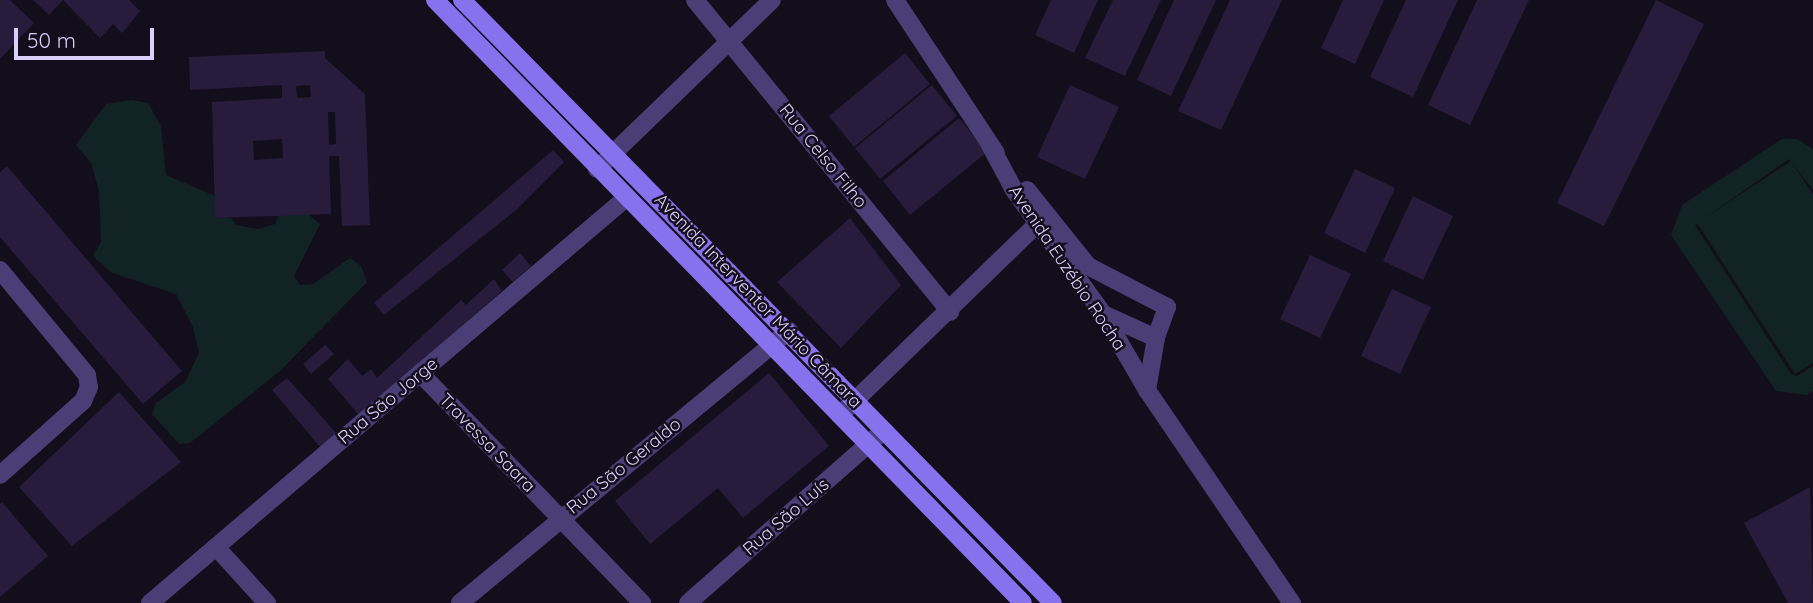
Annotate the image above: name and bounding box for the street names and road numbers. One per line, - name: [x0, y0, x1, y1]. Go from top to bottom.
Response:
- street label: Rua Celso Filho: [774, 100, 872, 212]
- street label: Avenida Euzébio Rocha: [1004, 181, 1130, 355]
- street label: Avenida Interventor Mário Câmara: [650, 189, 866, 413]
- street label: Rua São Jorge: [334, 353, 442, 449]
- street label: Travessa Saara: [434, 389, 540, 497]
- street label: Rua São Geraldo: [562, 413, 686, 519]
- street label: Rua São Luís: [739, 474, 833, 560]

